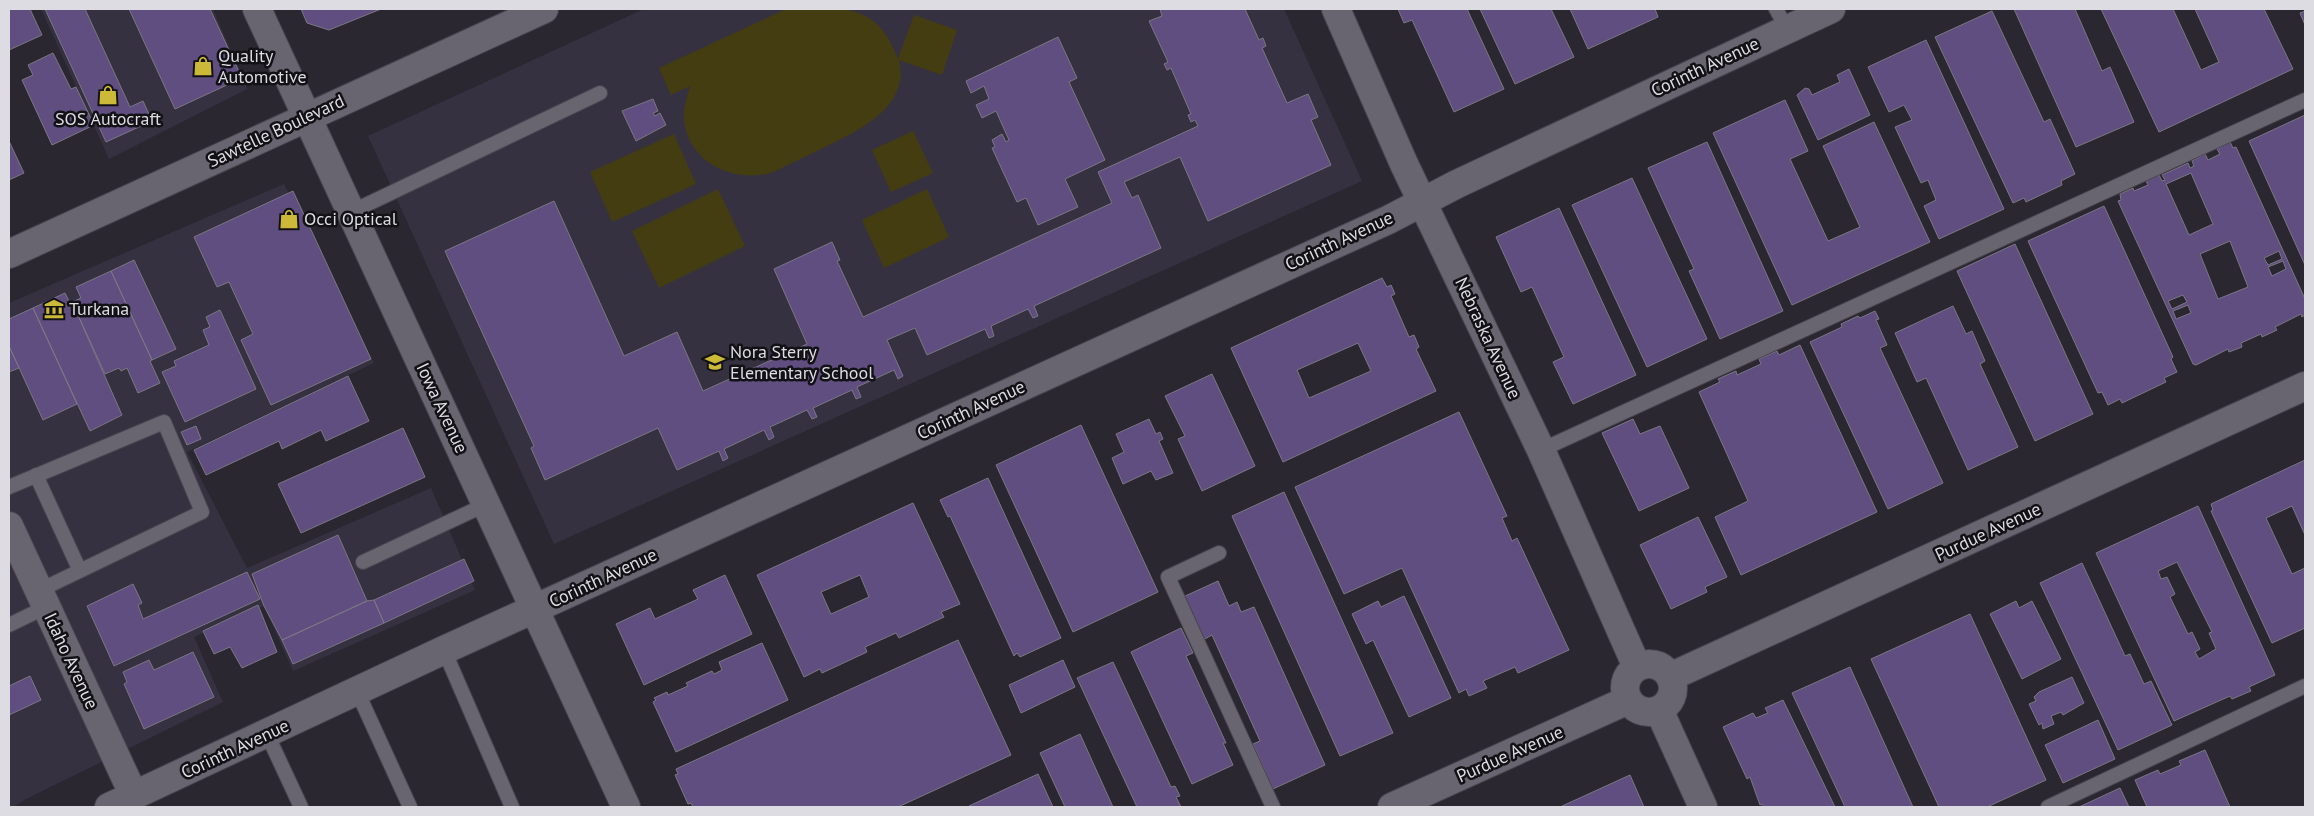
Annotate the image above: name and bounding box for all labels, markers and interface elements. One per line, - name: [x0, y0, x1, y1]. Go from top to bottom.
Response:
- street label: Corinth Avenue: [1647, 32, 1762, 102]
- place label: Quality Automotive: [218, 44, 307, 88]
- shop icon: Quality Automotive: [192, 55, 214, 77]
- shop icon: SOS Autocraft: [97, 84, 119, 106]
- street label: Sawtelle Boulevard: [204, 89, 348, 172]
- place label: SOS Autocraft: [55, 107, 161, 130]
- street label: Corinth Avenue: [1281, 206, 1396, 276]
- place label: Occi Optical: [304, 207, 398, 230]
- shop icon: Occi Optical: [278, 208, 300, 230]
- street label: Nebraska Avenue: [1450, 273, 1527, 402]
- place label: Turkana: [69, 297, 129, 320]
- museum icon: Turkana: [43, 298, 65, 320]
- place label: Nora Sterry Elementary School: [730, 340, 874, 384]
- school or university icon: Nora Sterry Elementary School: [704, 351, 726, 373]
- street label: Iowa Avenue: [411, 359, 473, 457]
- street label: Corinth Avenue: [913, 375, 1028, 445]
- street label: Purdue Avenue: [1931, 497, 2044, 566]
- street label: Corinth Avenue: [545, 543, 660, 613]
- street label: Idaho Avenue: [39, 609, 104, 713]
- street label: Corinth Avenue: [177, 714, 292, 784]
- street label: Purdue Avenue: [1453, 720, 1567, 787]

